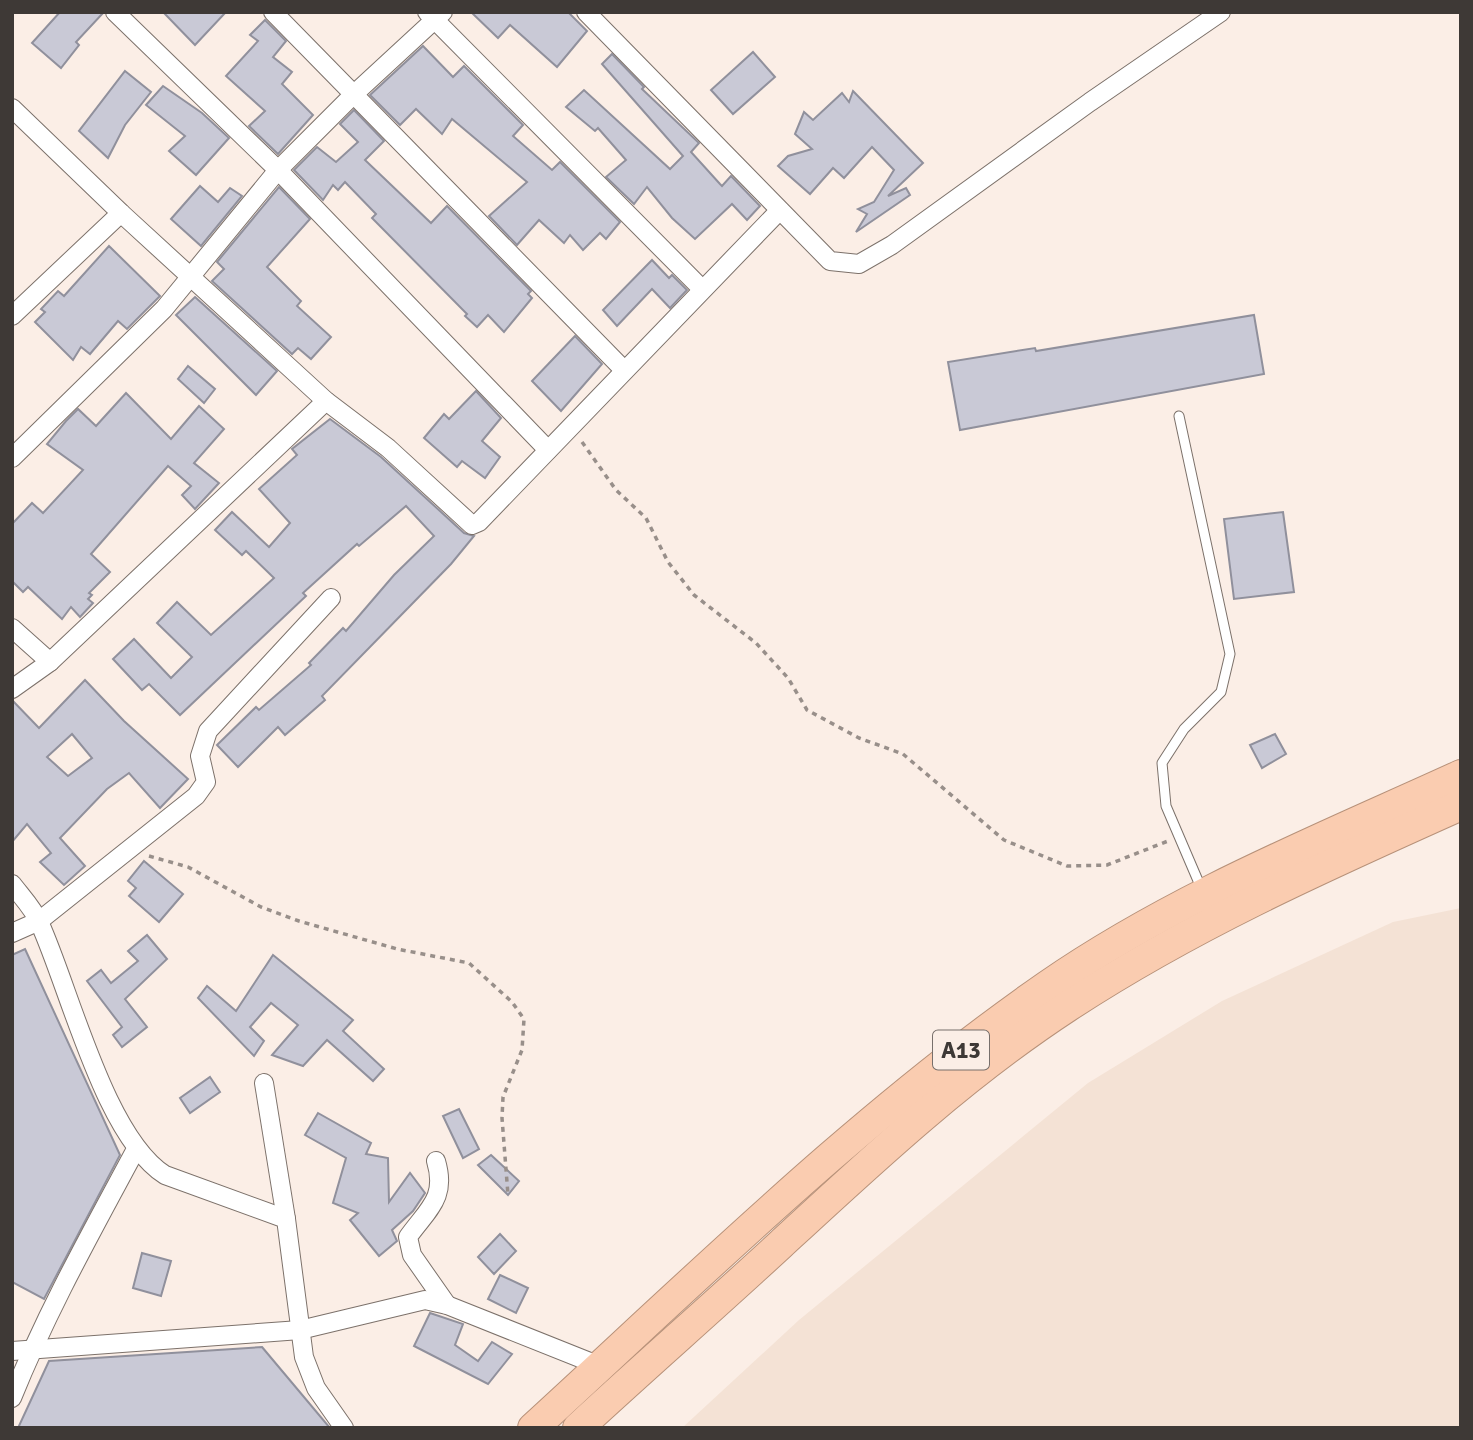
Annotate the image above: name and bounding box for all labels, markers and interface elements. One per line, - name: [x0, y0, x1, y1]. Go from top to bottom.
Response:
- road number: A13: [933, 1030, 989, 1070]

